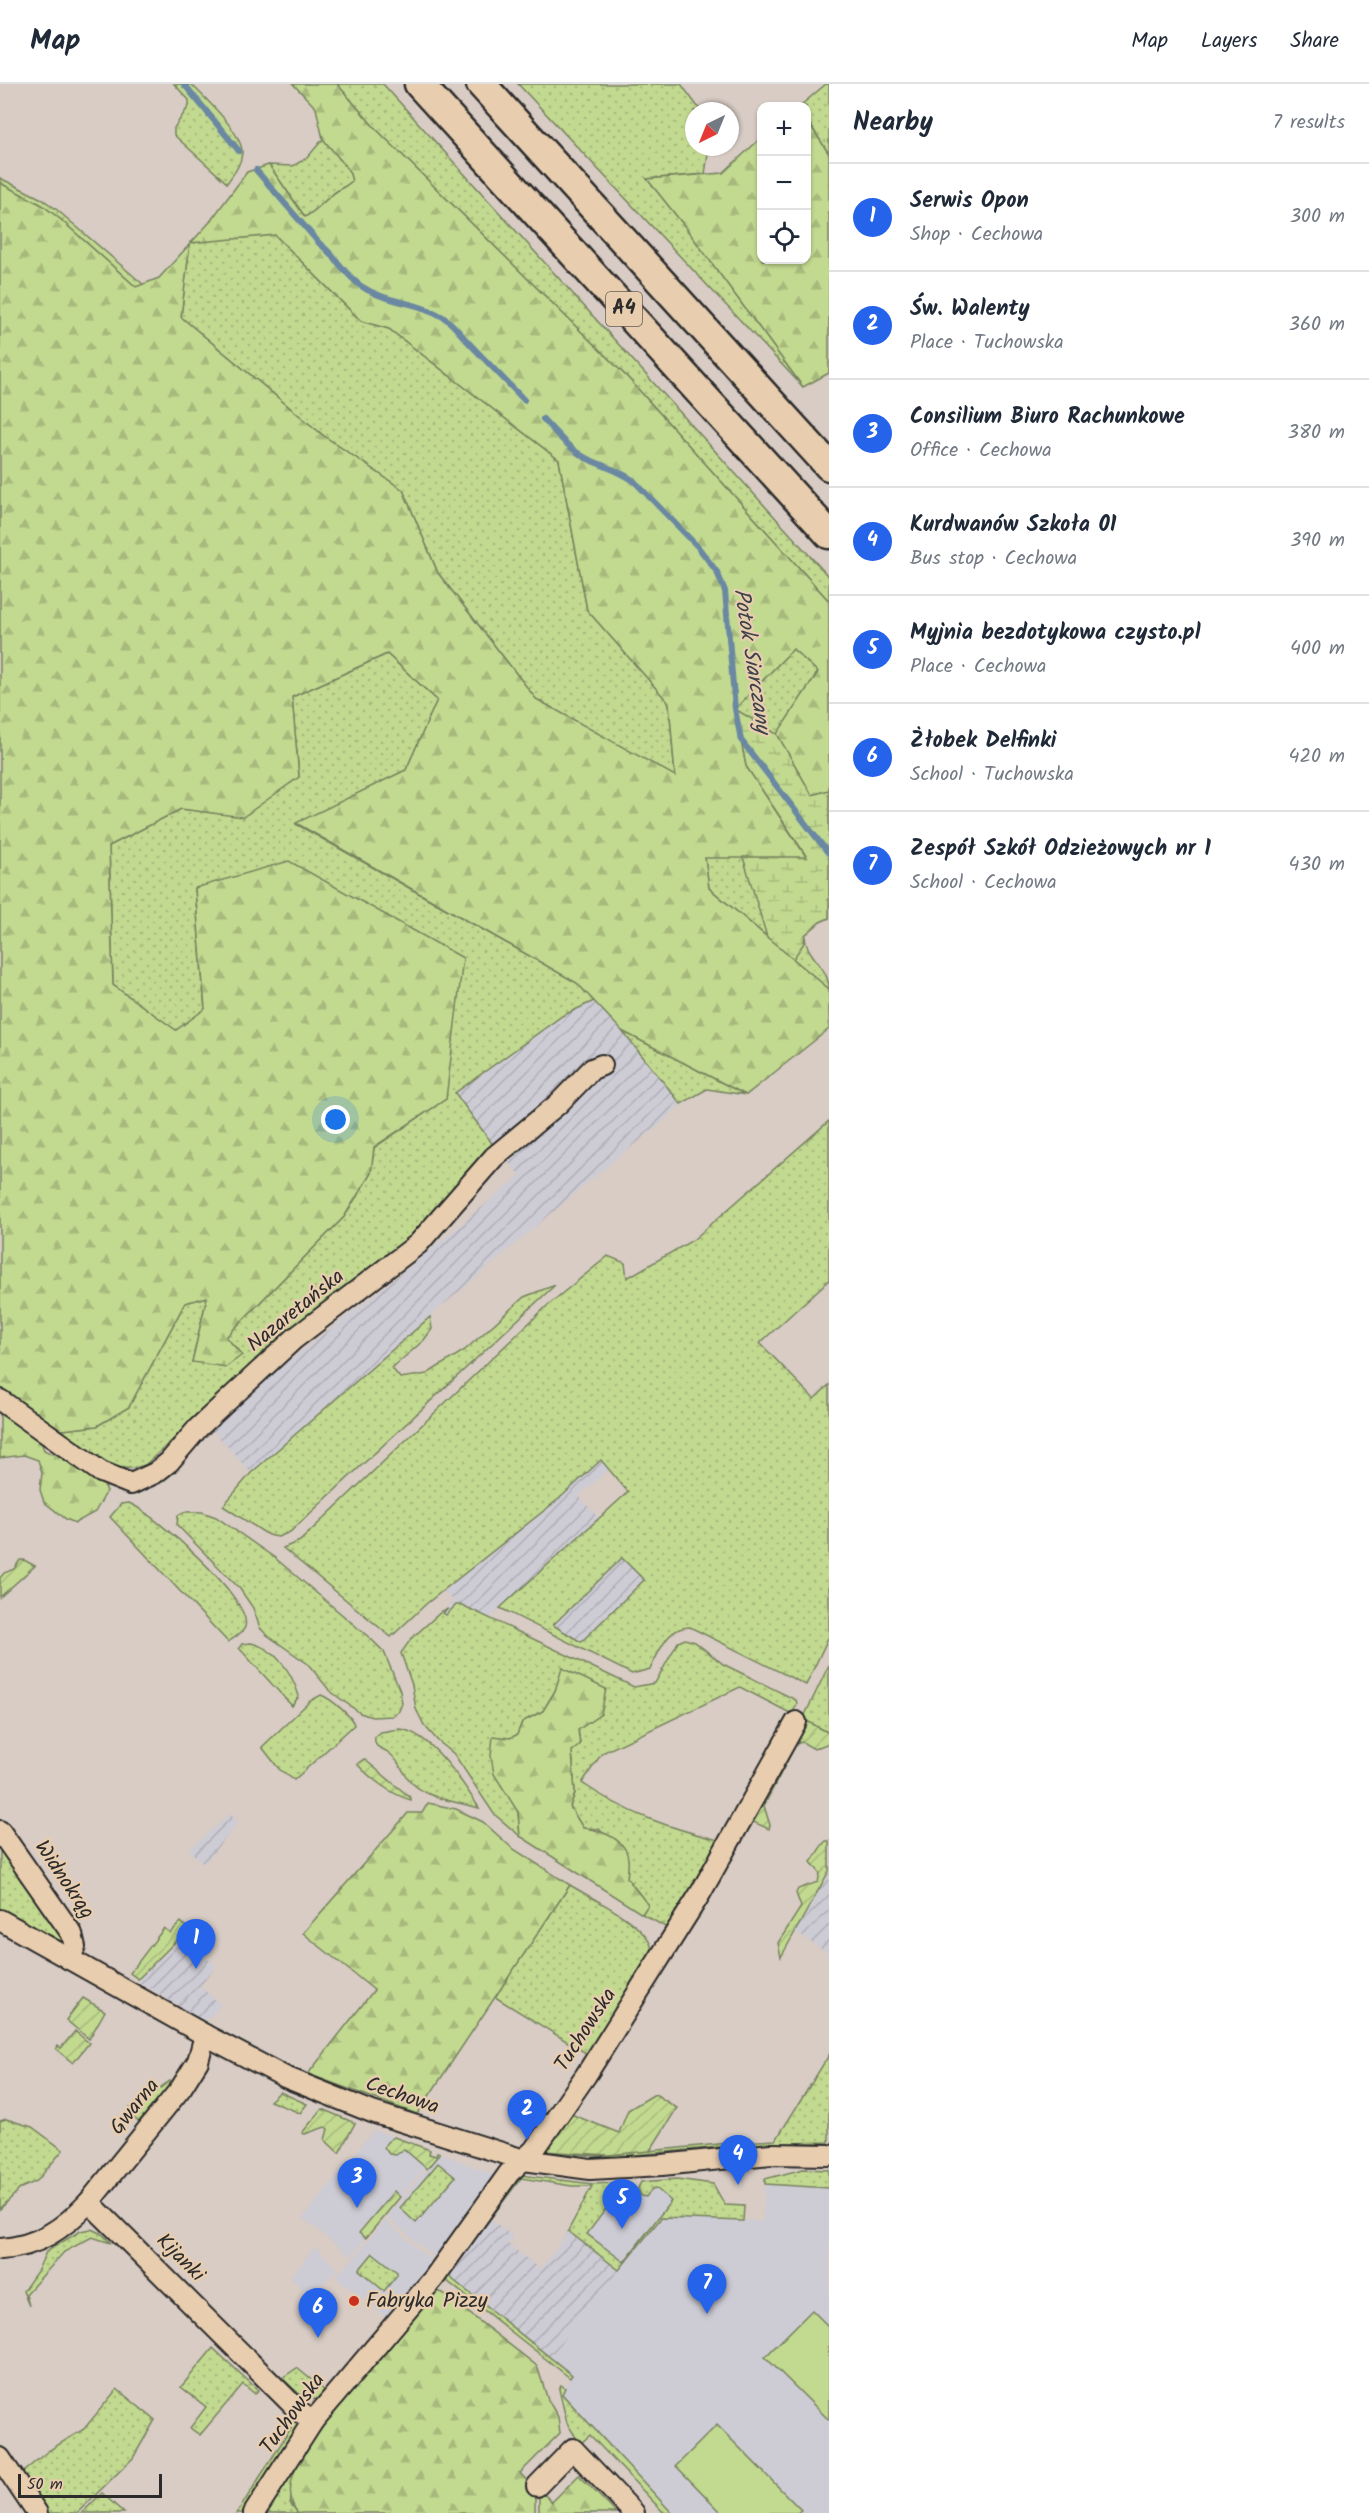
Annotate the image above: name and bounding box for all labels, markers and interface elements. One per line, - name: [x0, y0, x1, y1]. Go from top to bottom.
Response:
- text: Map: [30, 19, 81, 64]
- text: Map: [1131, 25, 1168, 58]
- text: Layers: [1201, 25, 1257, 58]
- text: Share: [1290, 25, 1339, 58]
- north arrow: [685, 102, 739, 156]
- map controls: [757, 102, 811, 264]
- button: +: [757, 102, 811, 156]
- text: Nearby: [853, 102, 933, 144]
- text: 7 results: [1273, 107, 1345, 139]
- button: −: [757, 156, 811, 210]
- text: Serwis Opon: [910, 184, 1029, 219]
- text: 1: [869, 201, 876, 233]
- text: 300 m: [1290, 201, 1345, 233]
- button: locate: [757, 210, 811, 264]
- text: Shop · Cechowa: [910, 219, 1043, 251]
- road number: A4: [606, 292, 642, 326]
- text: Św. Walenty: [910, 292, 1030, 327]
- text: 2: [867, 309, 878, 341]
- text: 360 m: [1289, 309, 1345, 341]
- text: Place · Tuchowska: [910, 327, 1064, 359]
- text: Consilium Biuro Rachunkowe: [910, 400, 1185, 435]
- text: 3: [867, 417, 878, 449]
- text: 380 m: [1288, 417, 1345, 449]
- text: Office · Cechowa: [910, 435, 1052, 467]
- text: Kurdwanów Szkoła 01: [910, 508, 1116, 543]
- text: 4: [867, 525, 878, 557]
- text: 390 m: [1290, 525, 1345, 557]
- text: Bus stop · Cechowa: [910, 543, 1077, 575]
- water label: Potok Siarczany: [722, 586, 780, 739]
- text: Myjnia bezdotykowa czysto.pl: [910, 616, 1201, 651]
- text: 5: [867, 633, 878, 665]
- text: 400 m: [1290, 633, 1345, 665]
- text: Place · Cechowa: [910, 651, 1046, 683]
- text: Żłobek Delfinki: [910, 724, 1057, 759]
- text: 6: [867, 741, 878, 773]
- text: 420 m: [1288, 741, 1345, 773]
- text: School · Tuchowska: [910, 759, 1074, 791]
- text: Zespół Szkół Odzieżowych nr 1: [910, 832, 1211, 867]
- text: 7: [868, 849, 877, 881]
- text: 430 m: [1289, 849, 1345, 881]
- text: School · Cechowa: [910, 867, 1057, 899]
- your location: [321, 1105, 350, 1134]
- street label: Nazaretańska: [240, 1261, 352, 1361]
- street label: Widnokrąg: [25, 1834, 103, 1926]
- pin: 1: [176, 1920, 216, 1969]
- street label: Tuchowska: [547, 1981, 625, 2079]
- street label: Cechowa: [361, 2068, 443, 2124]
- street label: Gwarna: [102, 2071, 168, 2143]
- pin: 2: [508, 2090, 546, 2140]
- pin: 4: [718, 2136, 758, 2185]
- pin: 3: [338, 2158, 376, 2208]
- pin: 5: [602, 2180, 642, 2229]
- street label: Kijanki: [148, 2226, 213, 2291]
- pin: 7: [688, 2264, 726, 2314]
- place label: Fabryka Pizzy: [366, 2285, 488, 2318]
- pin: 6: [298, 2288, 338, 2338]
- marker: Fabryka Pizzy: [347, 2294, 361, 2308]
- street label: Tuchowska: [252, 2366, 334, 2462]
- scale bar: [18, 2471, 162, 2498]
- text: 50 m: [27, 2472, 63, 2497]

